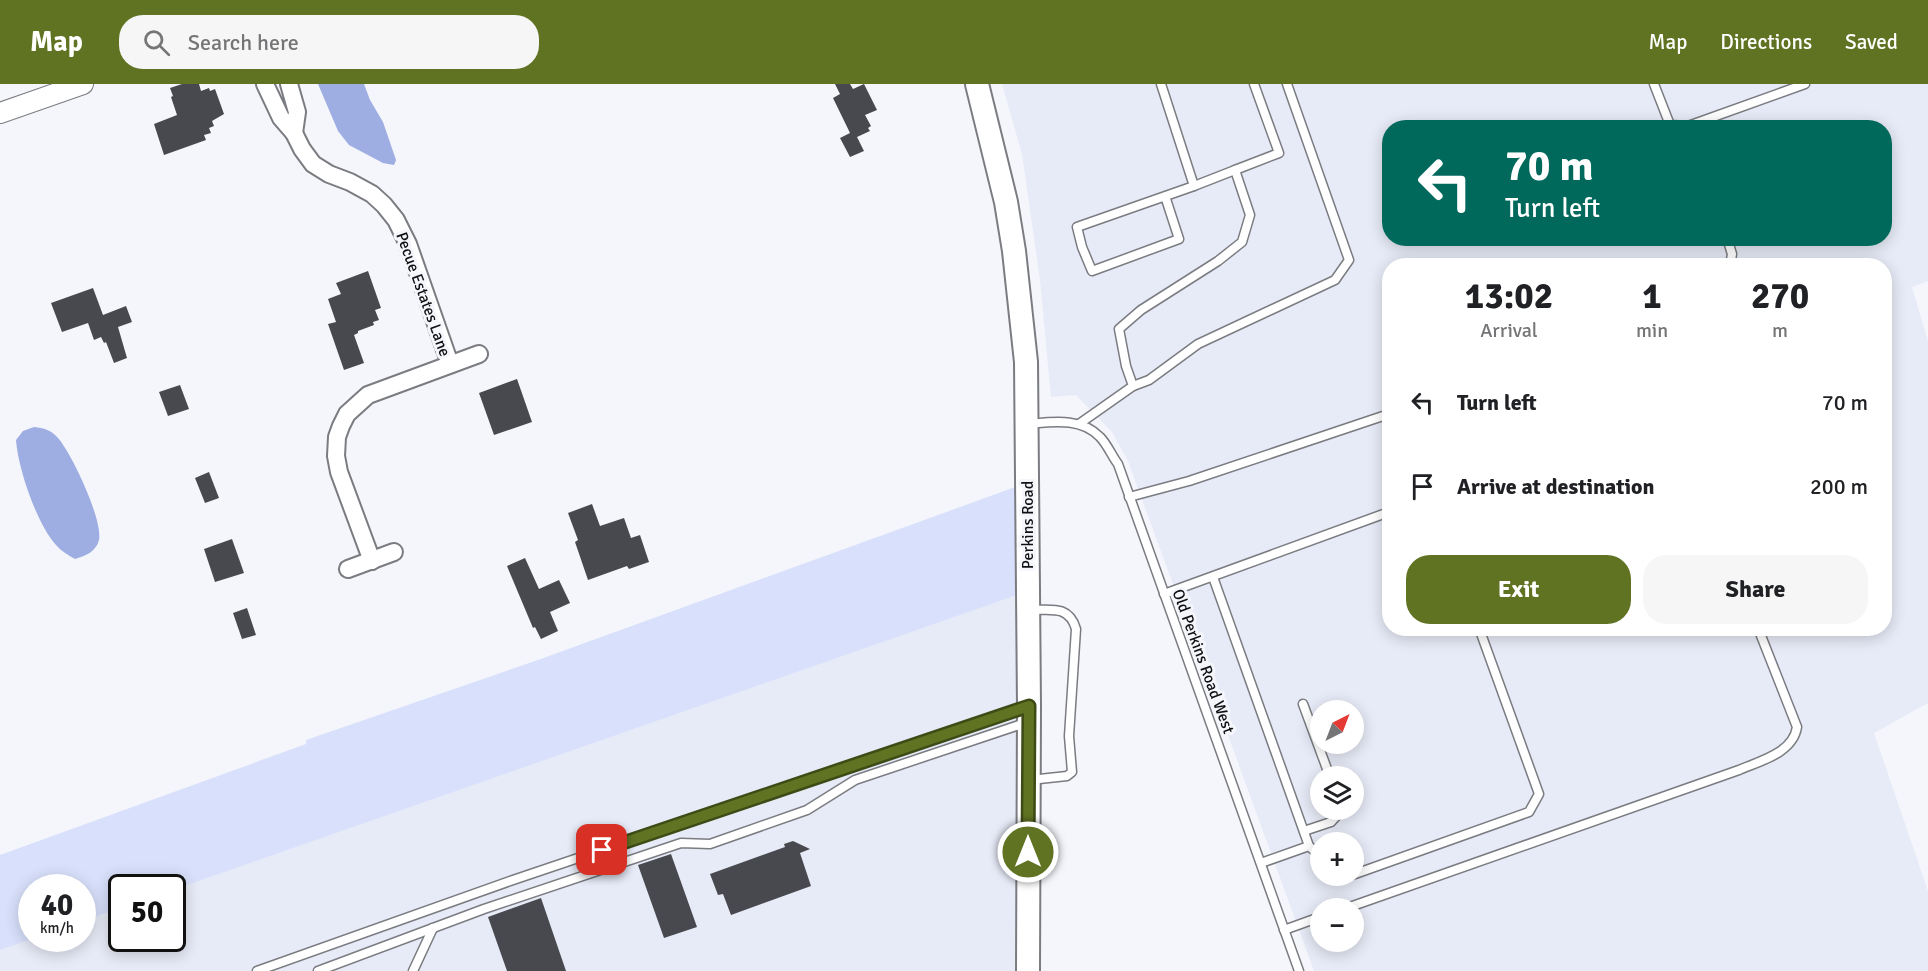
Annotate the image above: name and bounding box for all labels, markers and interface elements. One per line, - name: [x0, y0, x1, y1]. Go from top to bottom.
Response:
- search box: [119, 15, 539, 69]
- text: Map: [30, 25, 83, 59]
- icon: search: [140, 26, 173, 59]
- text: Search here: [188, 29, 299, 56]
- text: Map: [1649, 29, 1687, 55]
- text: Directions: [1720, 29, 1812, 55]
- text: Saved: [1845, 29, 1898, 55]
- text: 70 m: [1505, 141, 1594, 192]
- icon: left: [1406, 144, 1484, 222]
- text: Turn left: [1505, 192, 1600, 225]
- street label: Pecue Estates Lane: [391, 229, 455, 359]
- text: 13:02: [1465, 274, 1553, 319]
- text: 1: [1642, 274, 1662, 319]
- text: 270: [1751, 274, 1809, 319]
- text: Arrival: [1480, 318, 1538, 343]
- text: min: [1636, 318, 1668, 343]
- text: m: [1772, 318, 1788, 343]
- icon: left: [1406, 386, 1439, 419]
- text: Turn left: [1457, 389, 1537, 416]
- text: 70 m: [1822, 389, 1868, 416]
- icon: arrive: [1406, 470, 1439, 503]
- text: Arrive at destination: [1457, 473, 1654, 500]
- text: 200 m: [1810, 473, 1868, 500]
- street label: Perkins Road: [1018, 481, 1038, 569]
- button: Exit: [1406, 555, 1631, 624]
- button: Share: [1643, 555, 1868, 624]
- street label: Old Perkins Road West: [1168, 586, 1239, 737]
- north arrow: [1310, 700, 1364, 754]
- map controls: [1310, 700, 1364, 952]
- button: layers: [1310, 766, 1364, 820]
- position arrow: [996, 820, 1060, 884]
- pin: [576, 824, 627, 875]
- button: +: [1310, 832, 1364, 886]
- icon: arrive: [585, 833, 618, 866]
- speed limit sign: 50: [108, 874, 186, 952]
- text: 40: [41, 887, 73, 924]
- button: −: [1310, 898, 1364, 952]
- text: km/h: [40, 919, 74, 937]

